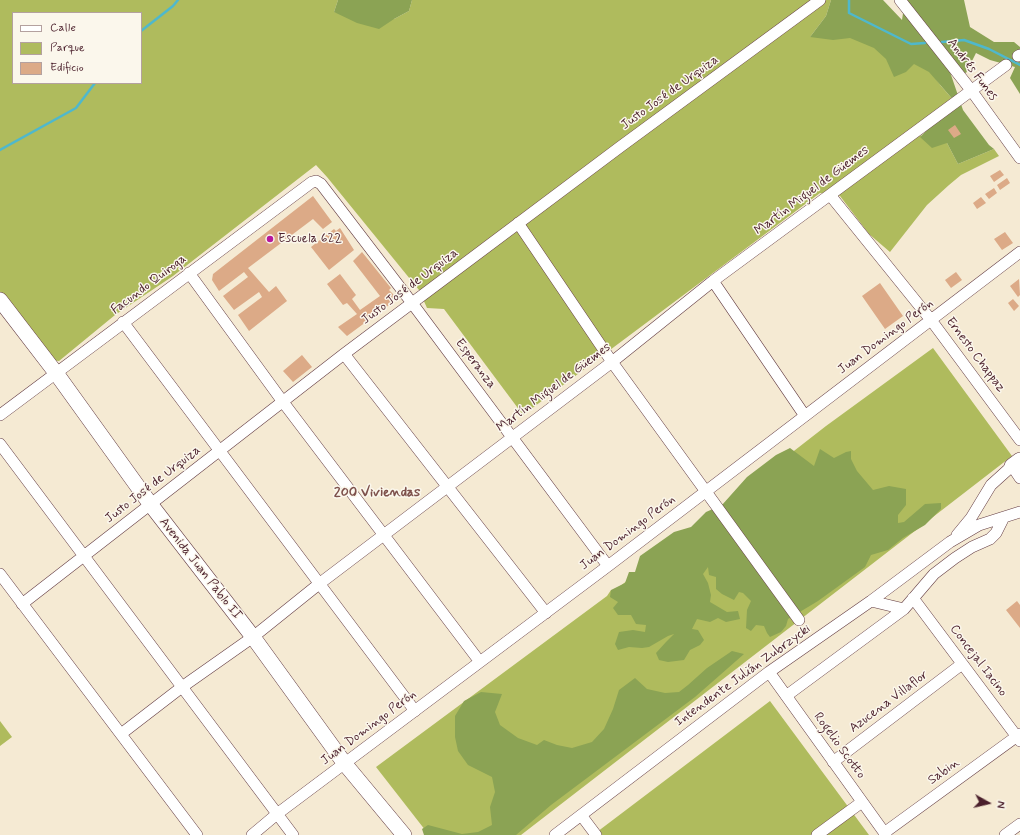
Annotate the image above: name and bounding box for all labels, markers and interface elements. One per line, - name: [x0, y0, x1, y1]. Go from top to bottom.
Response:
- legend: [12, 12, 142, 84]
- text: Calle: [50, 20, 76, 36]
- street label: Andrés Funes: [944, 36, 1000, 104]
- text: Parque: [50, 40, 85, 56]
- street label: Justo José de Urquiza: [618, 52, 722, 134]
- text: Edificio: [50, 60, 84, 76]
- street label: Martín Miguel de Güemes: [752, 143, 872, 239]
- place label: Escuela 622: [278, 231, 342, 247]
- marker: Escuela 622: [265, 234, 275, 244]
- street label: Justo José de Urquiza: [359, 246, 461, 328]
- street label: Facundo Quiroga: [108, 252, 190, 318]
- street label: Juan Domingo Perón: [835, 296, 937, 378]
- street label: Ernesto Chappaz: [942, 315, 1008, 395]
- street label: Esperanza: [451, 336, 499, 392]
- street label: Martín Miguel de Güemes: [494, 340, 614, 436]
- street label: Justo José de Urquiza: [102, 443, 204, 527]
- district label: 200 Viviendas: [334, 485, 420, 501]
- street label: Juan Domingo Perón: [577, 492, 679, 574]
- street label: Avenida Juan Pablo II: [155, 515, 245, 623]
- street label: Intendente Julián Zubrzycki: [672, 622, 814, 730]
- street label: Concejal Iacino: [946, 622, 1010, 700]
- street label: Azucena Villaflor: [847, 667, 931, 737]
- street label: Juan Domingo Perón: [318, 687, 420, 769]
- street label: Rogelio Scotto: [810, 710, 868, 782]
- street label: Sabin: [925, 755, 963, 789]
- north arrow: [968, 783, 1008, 823]
- text: N: [992, 800, 1007, 809]

